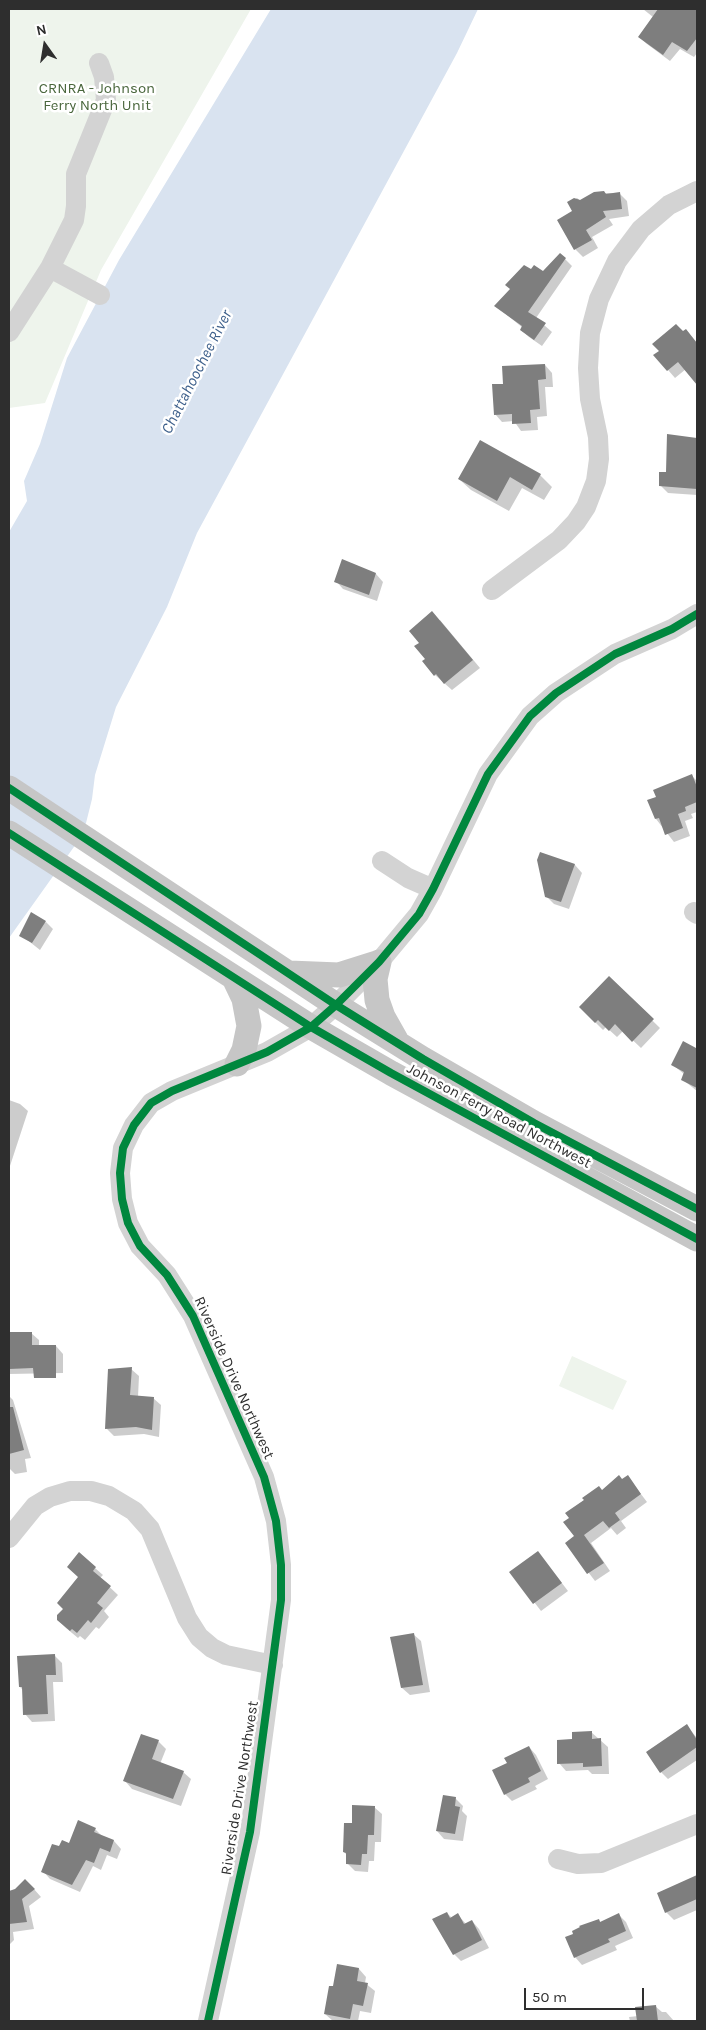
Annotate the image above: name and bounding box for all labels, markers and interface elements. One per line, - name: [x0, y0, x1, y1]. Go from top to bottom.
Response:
- north arrow: [20, 20, 70, 70]
- text: N: [35, 20, 48, 39]
- park label: CRNRA - Johnson Ferry North Unit: [39, 80, 155, 115]
- water label: Chattahoochee River: [157, 307, 237, 437]
- street label: Johnson Ferry Road Northwest: [404, 1060, 594, 1172]
- street label: Riverside Drive Northwest: [190, 1294, 278, 1462]
- street label: Riverside Drive Northwest: [217, 1700, 263, 1876]
- scale bar: [526, 1978, 646, 2010]
- text: 50 m: [532, 1988, 567, 2006]

